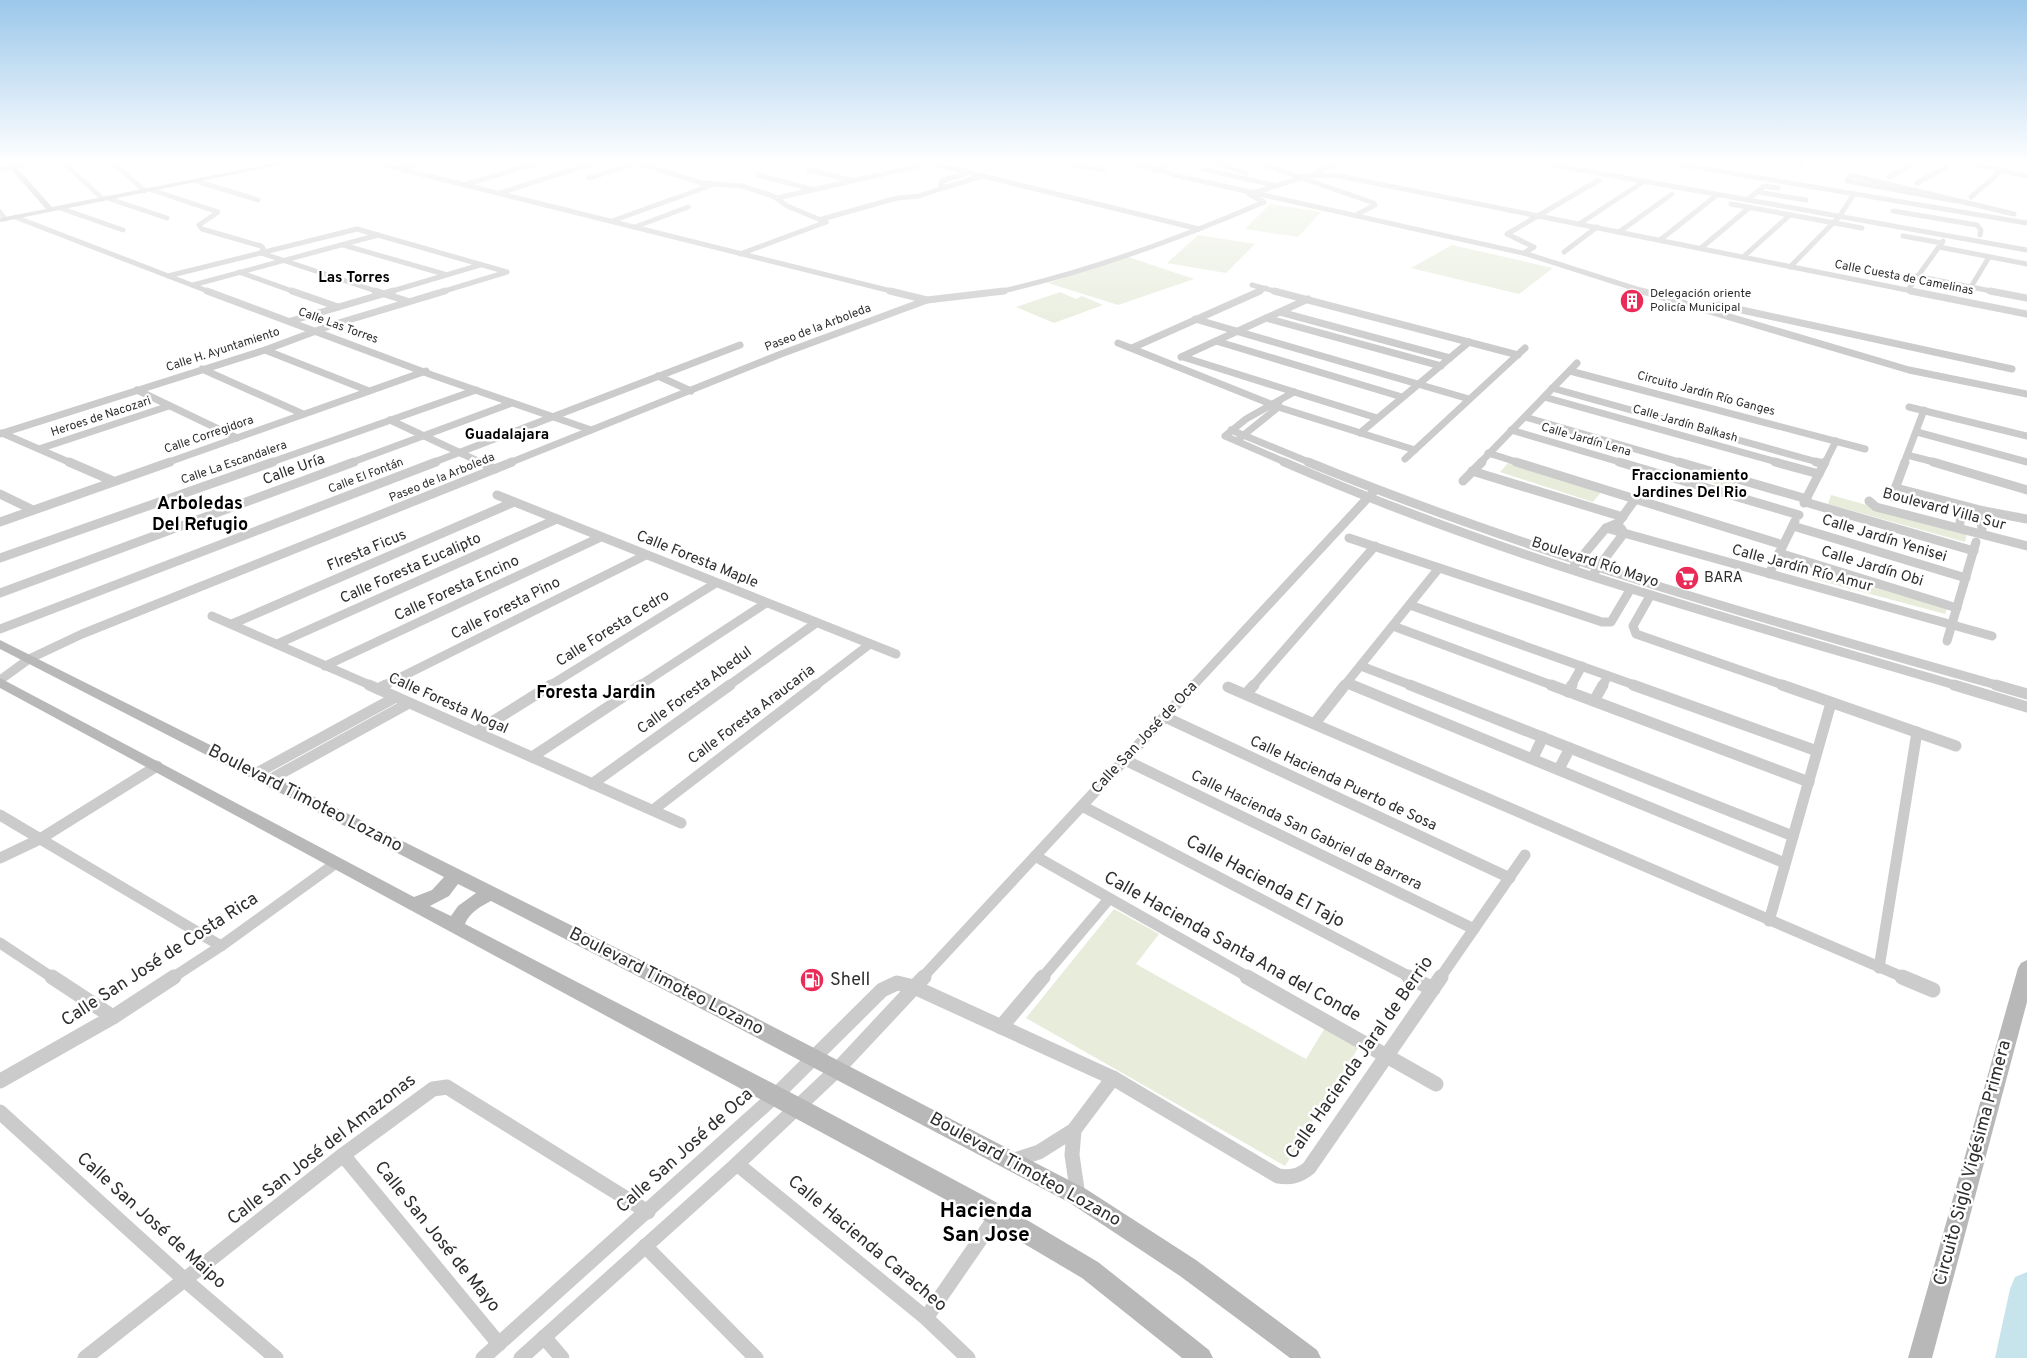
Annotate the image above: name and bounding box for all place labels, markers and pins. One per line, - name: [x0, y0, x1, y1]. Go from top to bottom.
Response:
- place label: Delegación oriente Policía Municipal: [1650, 286, 1751, 316]
- building icon: Delegación oriente Policía Municipal: [1619, 288, 1645, 314]
- supermarket icon: BARA: [1674, 565, 1700, 591]
- place label: BARA: [1704, 569, 1743, 588]
- fuel station icon: Shell: [799, 967, 825, 993]
- place label: Shell: [830, 969, 870, 992]

